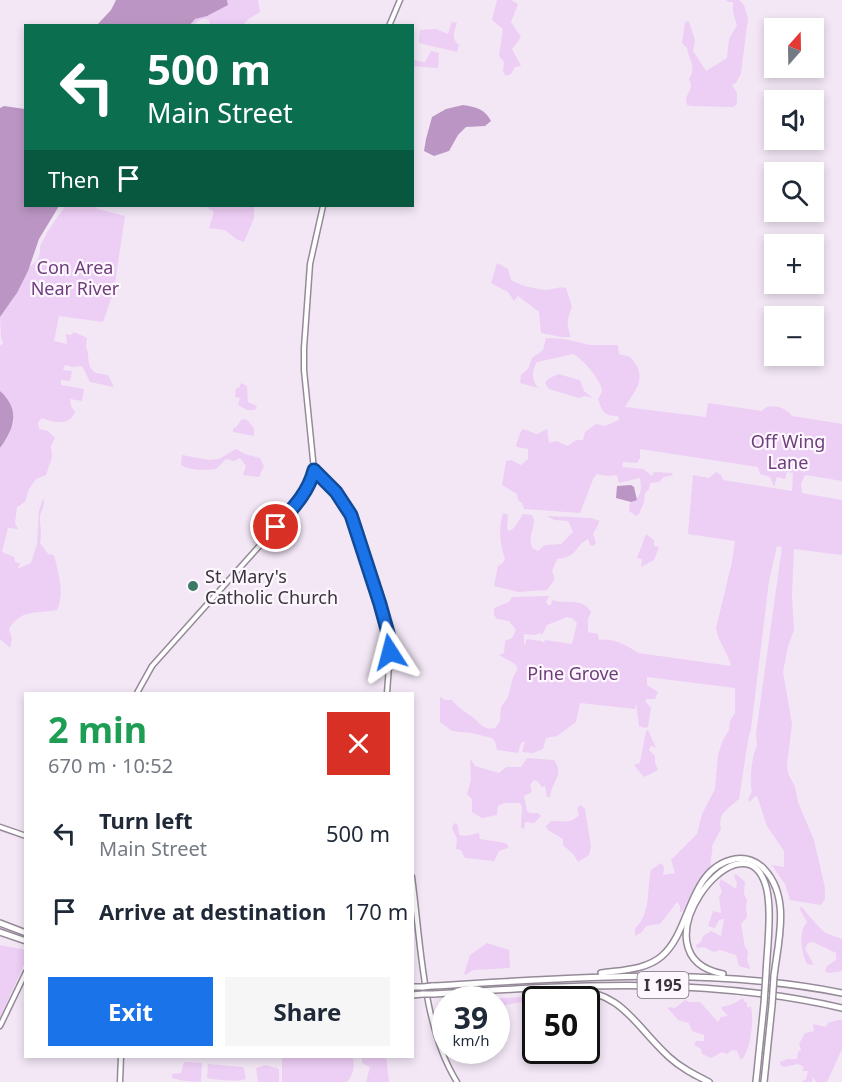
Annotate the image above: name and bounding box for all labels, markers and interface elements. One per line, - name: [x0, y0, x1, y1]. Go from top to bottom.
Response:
- north arrow: [764, 18, 824, 78]
- map controls: [764, 18, 824, 366]
- text: 500 m: [147, 40, 271, 97]
- icon: left: [48, 48, 126, 126]
- button: sound: [764, 90, 824, 150]
- text: Main Street: [147, 94, 293, 131]
- icon: arrive: [112, 162, 145, 195]
- button: search: [764, 162, 824, 222]
- text: Then: [48, 164, 100, 194]
- button: +: [764, 234, 824, 294]
- park label: Con Area Near River: [31, 255, 120, 300]
- button: −: [764, 306, 824, 366]
- park label: Off Wing Lane: [751, 429, 825, 474]
- pin: [250, 501, 301, 552]
- icon: arrive: [259, 510, 292, 543]
- place label: St. Mary's Catholic Church: [205, 564, 338, 609]
- marker: St. Mary's Catholic Church: [186, 579, 200, 593]
- position arrow: [358, 620, 422, 684]
- park label: Pine Grove: [527, 661, 619, 685]
- text: 2 min: [48, 705, 147, 754]
- button: close: [327, 712, 390, 775]
- text: 670 m · 10:52: [48, 752, 173, 779]
- text: Turn left: [99, 805, 193, 835]
- icon: left: [48, 817, 81, 850]
- text: 500 m: [326, 818, 390, 848]
- text: Main Street: [99, 835, 207, 862]
- icon: arrive: [48, 895, 81, 928]
- text: Arrive at destination: [99, 896, 326, 926]
- text: 170 m: [344, 896, 408, 926]
- road number: I 195: [638, 972, 688, 998]
- button: Exit: [48, 977, 213, 1046]
- button: Share: [225, 977, 390, 1046]
- speed limit sign: 50: [522, 986, 600, 1064]
- text: 39: [454, 997, 488, 1038]
- text: km/h: [453, 1030, 489, 1050]

